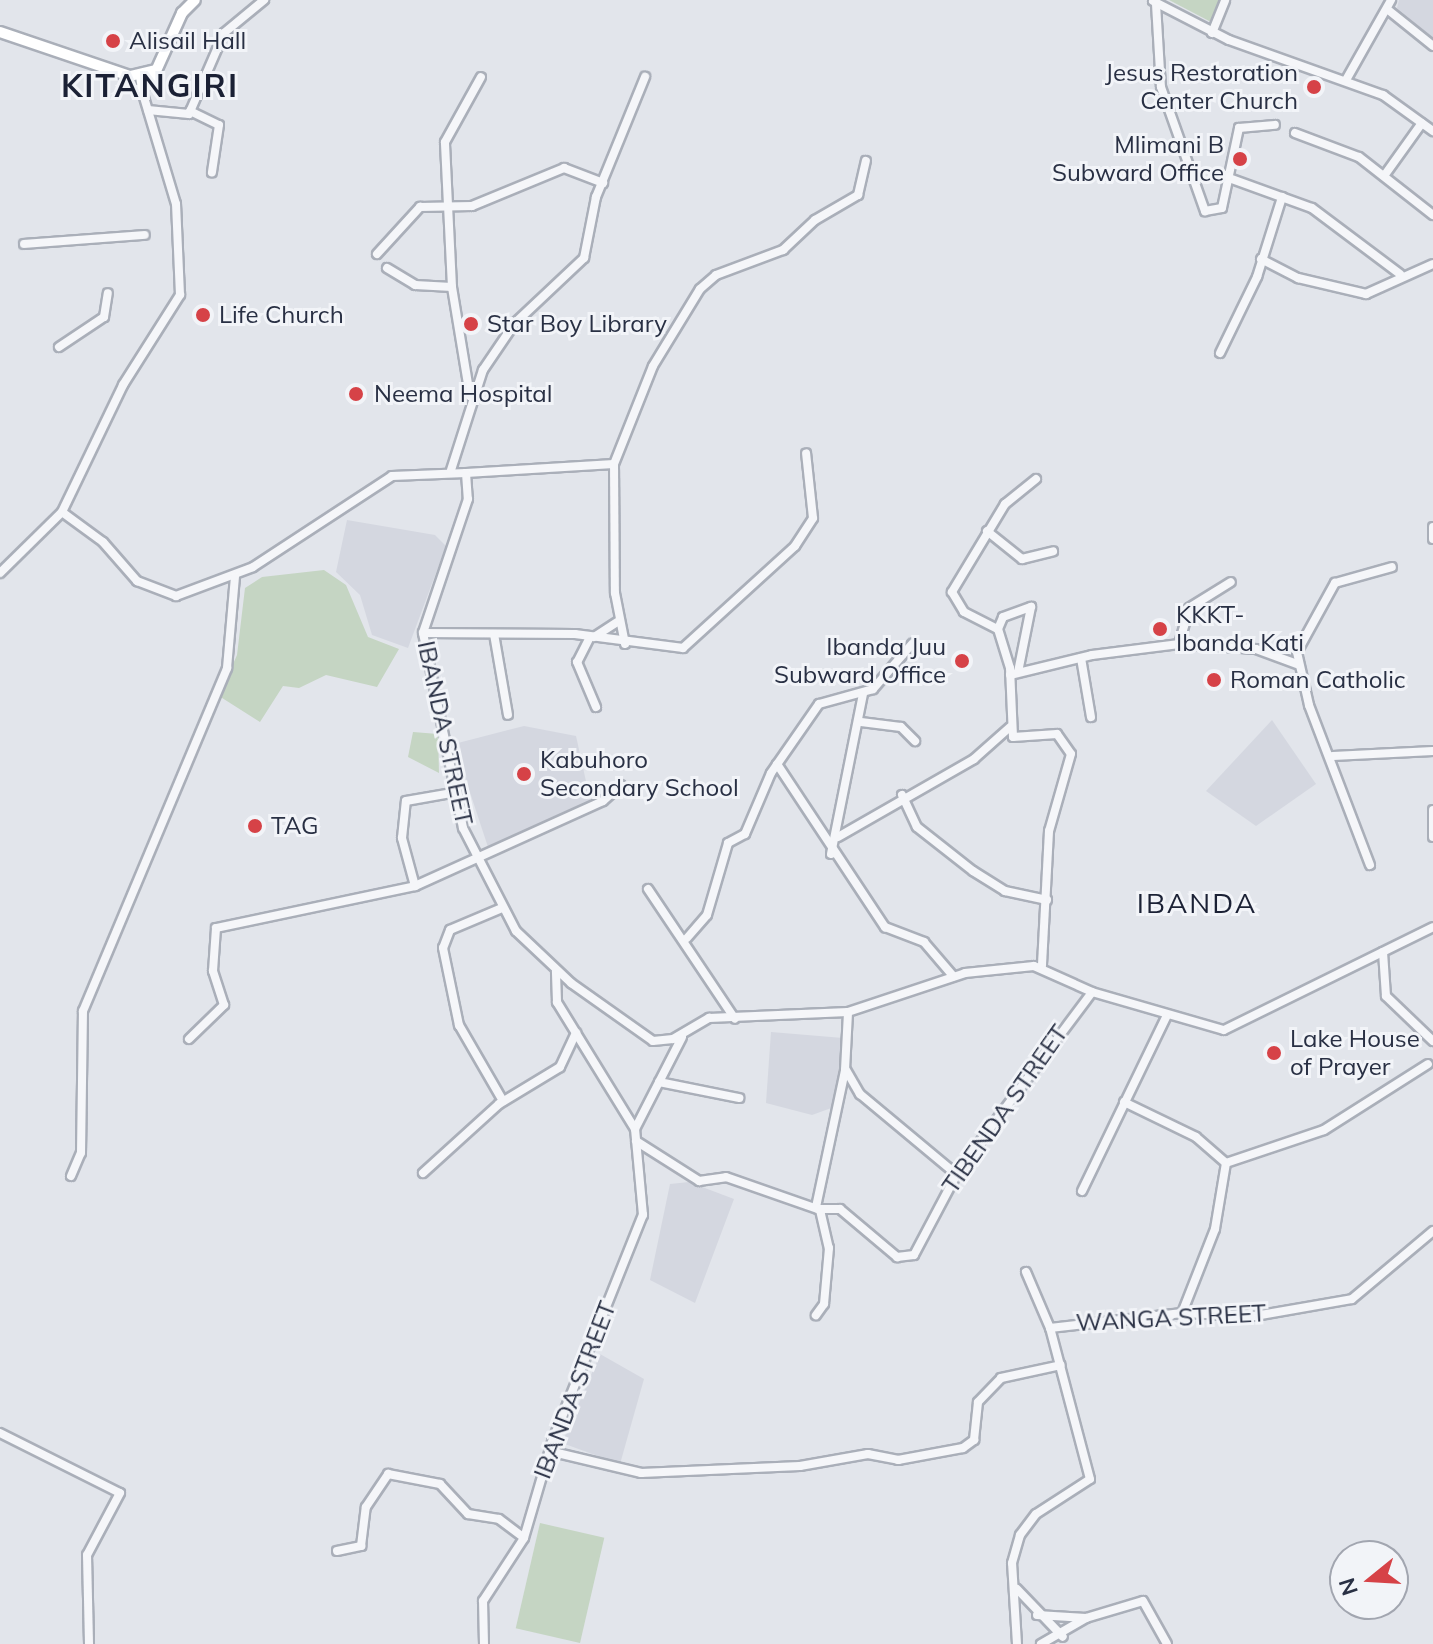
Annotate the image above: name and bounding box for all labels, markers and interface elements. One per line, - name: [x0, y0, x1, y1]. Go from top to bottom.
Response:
- place label: Alisail Hall: [129, 27, 246, 55]
- marker: Alisail Hall: [104, 32, 122, 50]
- place label: Jesus Restoration Center Church: [1105, 59, 1298, 115]
- district label: KITANGIRI: [61, 66, 239, 104]
- marker: Jesus Restoration Center Church: [1305, 78, 1323, 96]
- place label: Mlimani B Subward Office: [1052, 131, 1224, 187]
- marker: Mlimani B Subward Office: [1231, 150, 1249, 168]
- place label: Life Church: [219, 301, 344, 329]
- marker: Life Church: [194, 306, 212, 324]
- place label: Star Boy Library: [487, 310, 667, 338]
- marker: Star Boy Library: [462, 315, 480, 333]
- place label: Neema Hospital: [374, 380, 552, 408]
- marker: Neema Hospital: [345, 383, 367, 405]
- place label: KKKT- Ibanda Kati: [1176, 601, 1304, 657]
- marker: KKKT- Ibanda Kati: [1151, 620, 1169, 638]
- place label: Ibanda Juu Subward Office: [774, 633, 946, 689]
- street label: IBANDA STREET: [411, 638, 479, 828]
- marker: Ibanda Juu Subward Office: [953, 652, 971, 670]
- place label: Roman Catholic: [1230, 666, 1406, 694]
- marker: Roman Catholic: [1205, 671, 1223, 689]
- place label: Kabuhoro Secondary School: [540, 746, 739, 802]
- marker: Kabuhoro Secondary School: [515, 765, 533, 783]
- place label: TAG: [271, 812, 319, 840]
- marker: TAG: [246, 817, 264, 835]
- district label: IBANDA: [1137, 886, 1257, 920]
- street label: TIBENDA STREET: [936, 1019, 1074, 1199]
- place label: Lake House of Prayer: [1290, 1025, 1420, 1081]
- marker: Lake House of Prayer: [1265, 1044, 1283, 1062]
- street label: IBANDA STREET: [528, 1297, 622, 1483]
- street label: WANGA STREET: [1075, 1299, 1267, 1337]
- north arrow: [1329, 1540, 1409, 1620]
- text: N: [1332, 1575, 1364, 1599]

